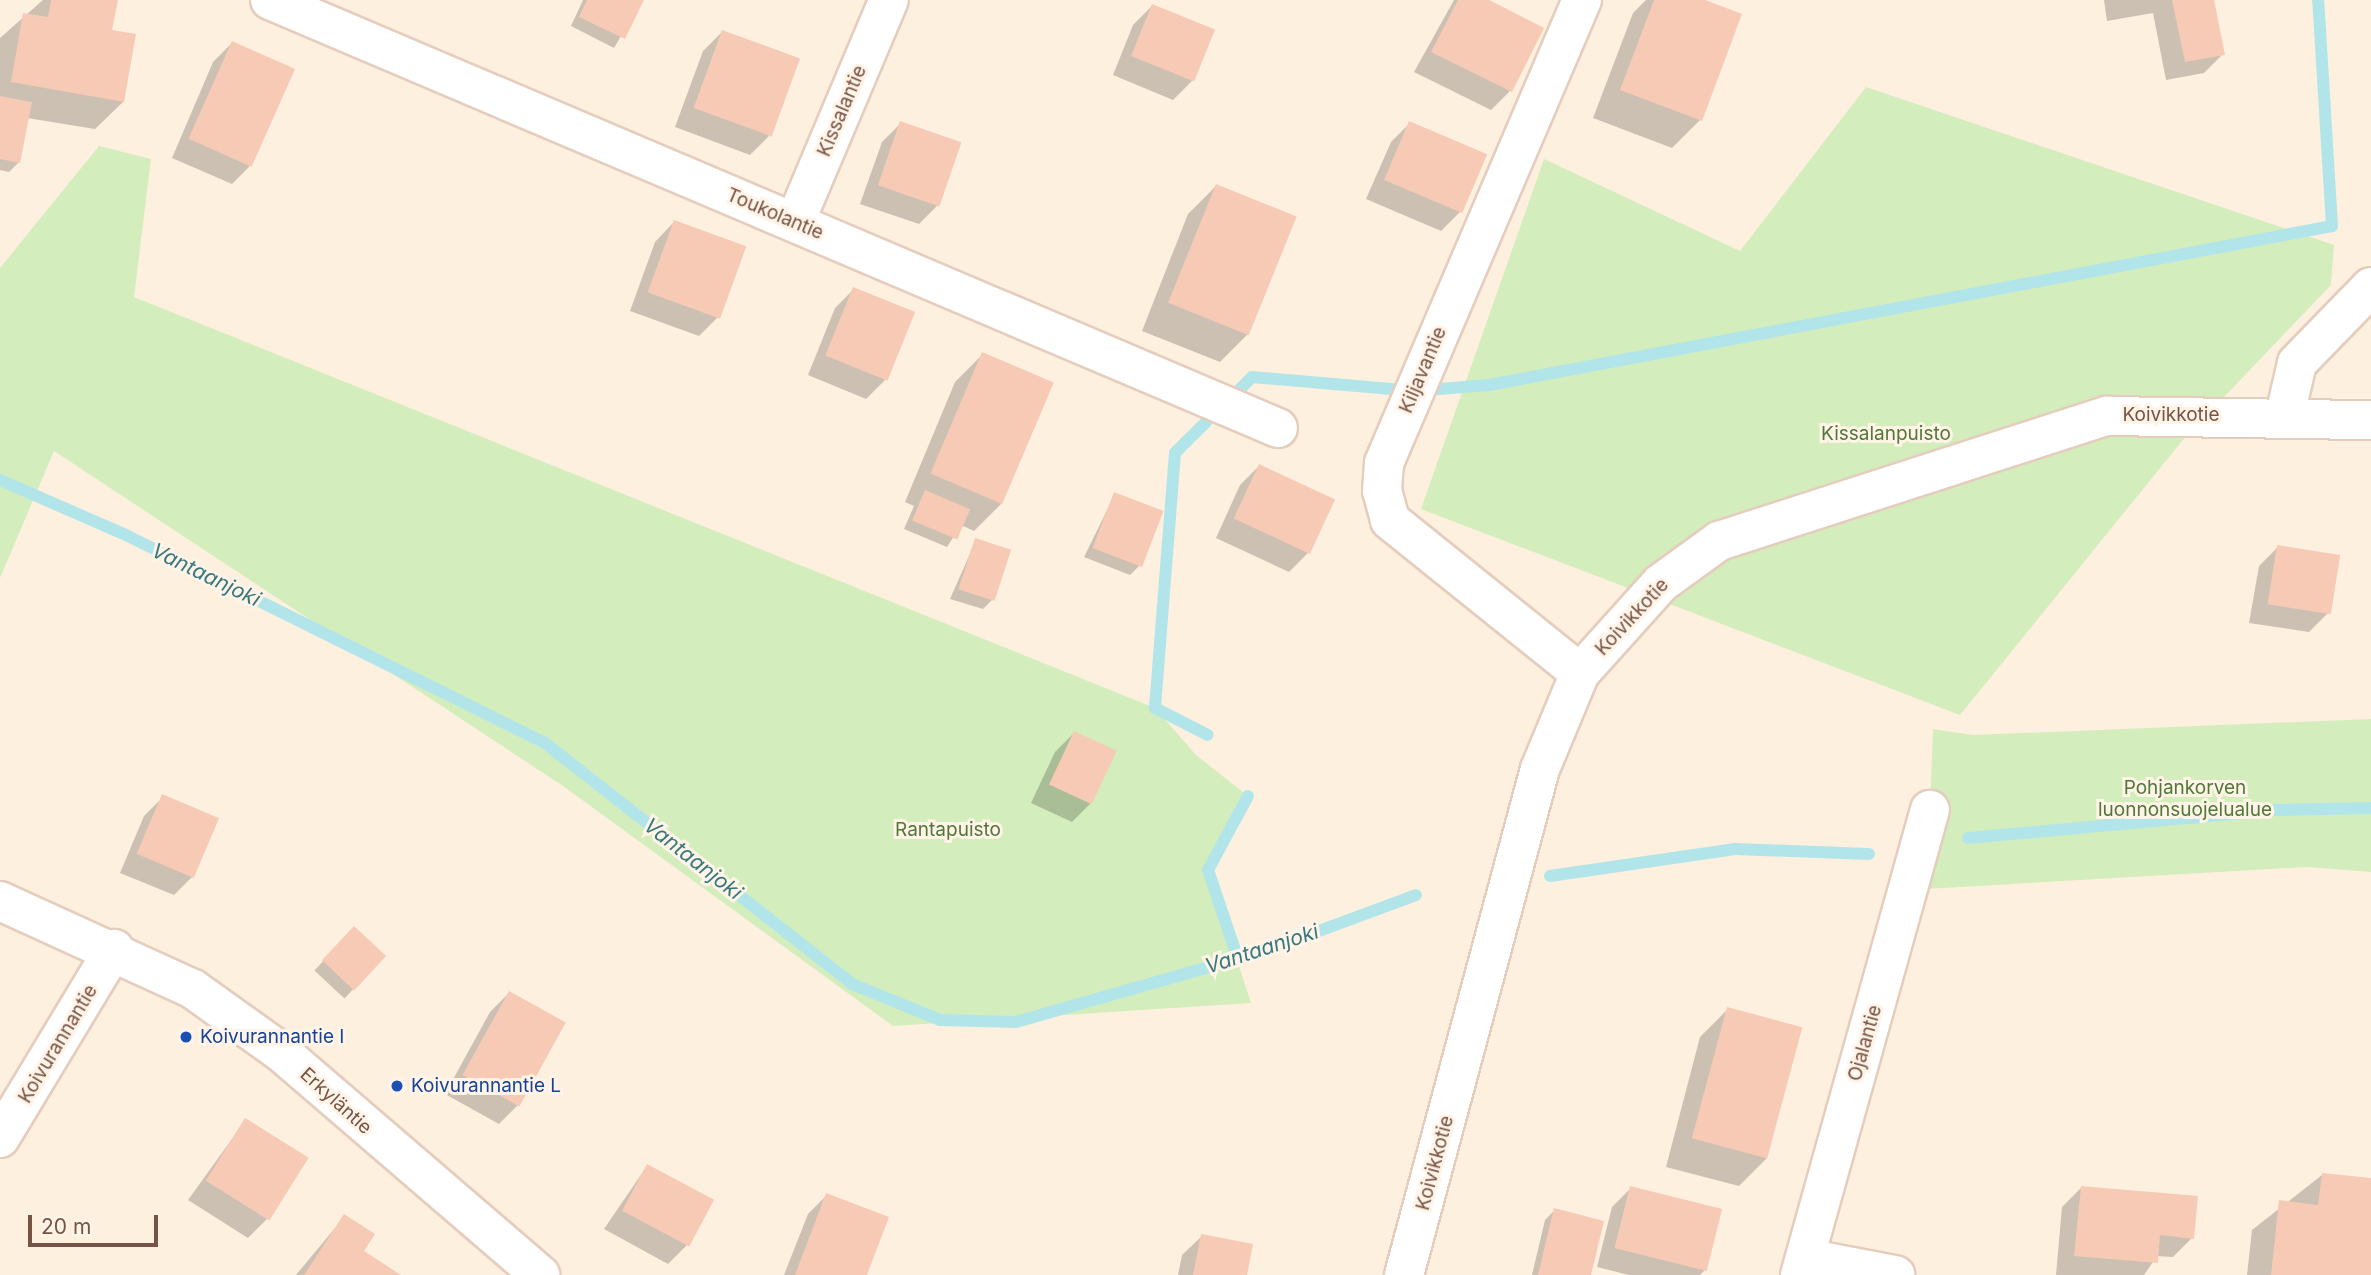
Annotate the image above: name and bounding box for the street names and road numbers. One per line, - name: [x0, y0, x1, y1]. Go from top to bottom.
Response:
- street label: Kissalantie: [813, 62, 871, 160]
- street label: Toukolantie: [723, 183, 827, 245]
- street label: Kiljavantie: [1395, 323, 1451, 417]
- street label: Koivikkotie: [2122, 404, 2220, 426]
- street label: Koivikkotie: [1591, 574, 1673, 660]
- street label: Koivurannantie: [14, 981, 102, 1107]
- street label: Ojalantie: [1843, 1002, 1887, 1084]
- street label: Erkyläntie: [296, 1063, 376, 1139]
- street label: Koivikkotie: [1411, 1113, 1459, 1213]

